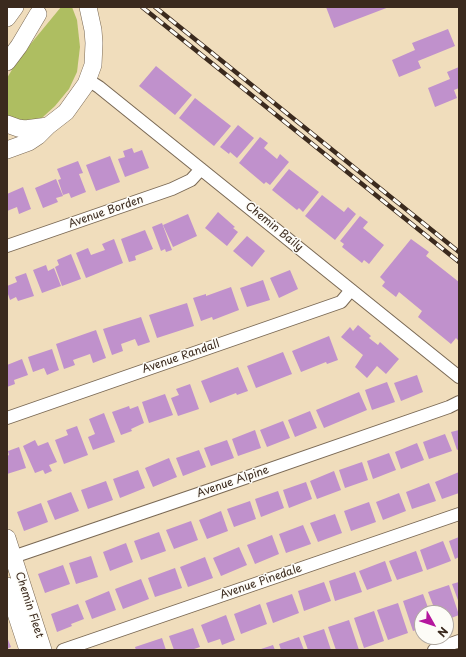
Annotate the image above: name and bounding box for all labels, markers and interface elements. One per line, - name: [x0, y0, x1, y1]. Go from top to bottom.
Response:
- street label: Avenue Borden: [67, 193, 145, 231]
- street label: Chemin Baily: [243, 200, 305, 254]
- street label: Avenue Randall: [140, 338, 222, 376]
- street label: Avenue Alpine: [195, 463, 271, 501]
- street label: Avenue Pinedale: [218, 562, 304, 602]
- street label: Chemin Fleet: [12, 570, 46, 640]
- north arrow: [414, 605, 454, 645]
- text: N: [434, 624, 452, 641]

